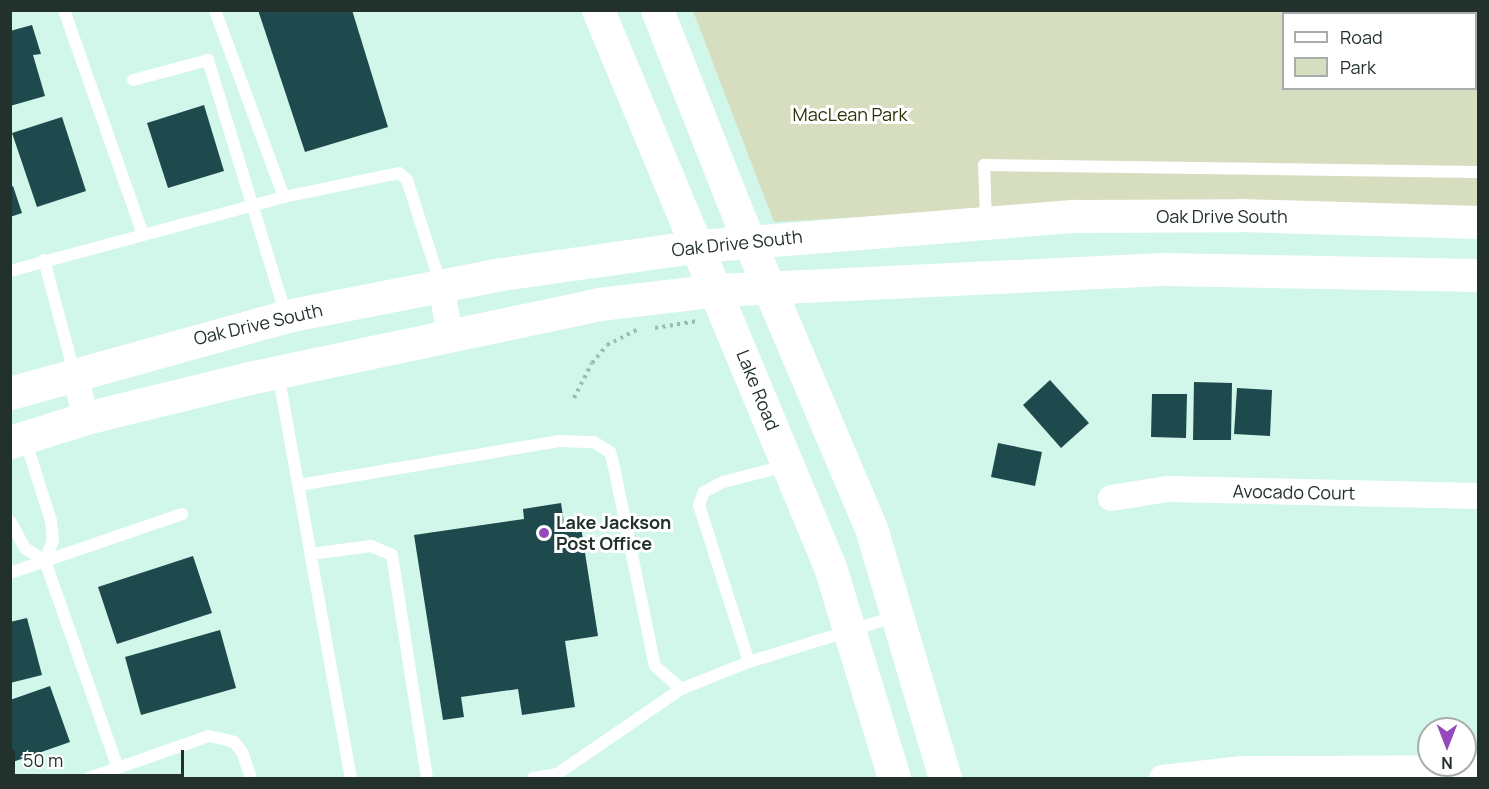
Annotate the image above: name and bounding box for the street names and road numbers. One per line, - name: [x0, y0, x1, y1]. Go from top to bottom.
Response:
- street label: Oak Drive South: [1156, 205, 1288, 227]
- street label: Oak Drive South: [670, 225, 804, 261]
- street label: Oak Drive South: [191, 299, 325, 349]
- street label: Lake Road: [732, 347, 784, 433]
- street label: Avocado Court: [1232, 480, 1356, 504]

